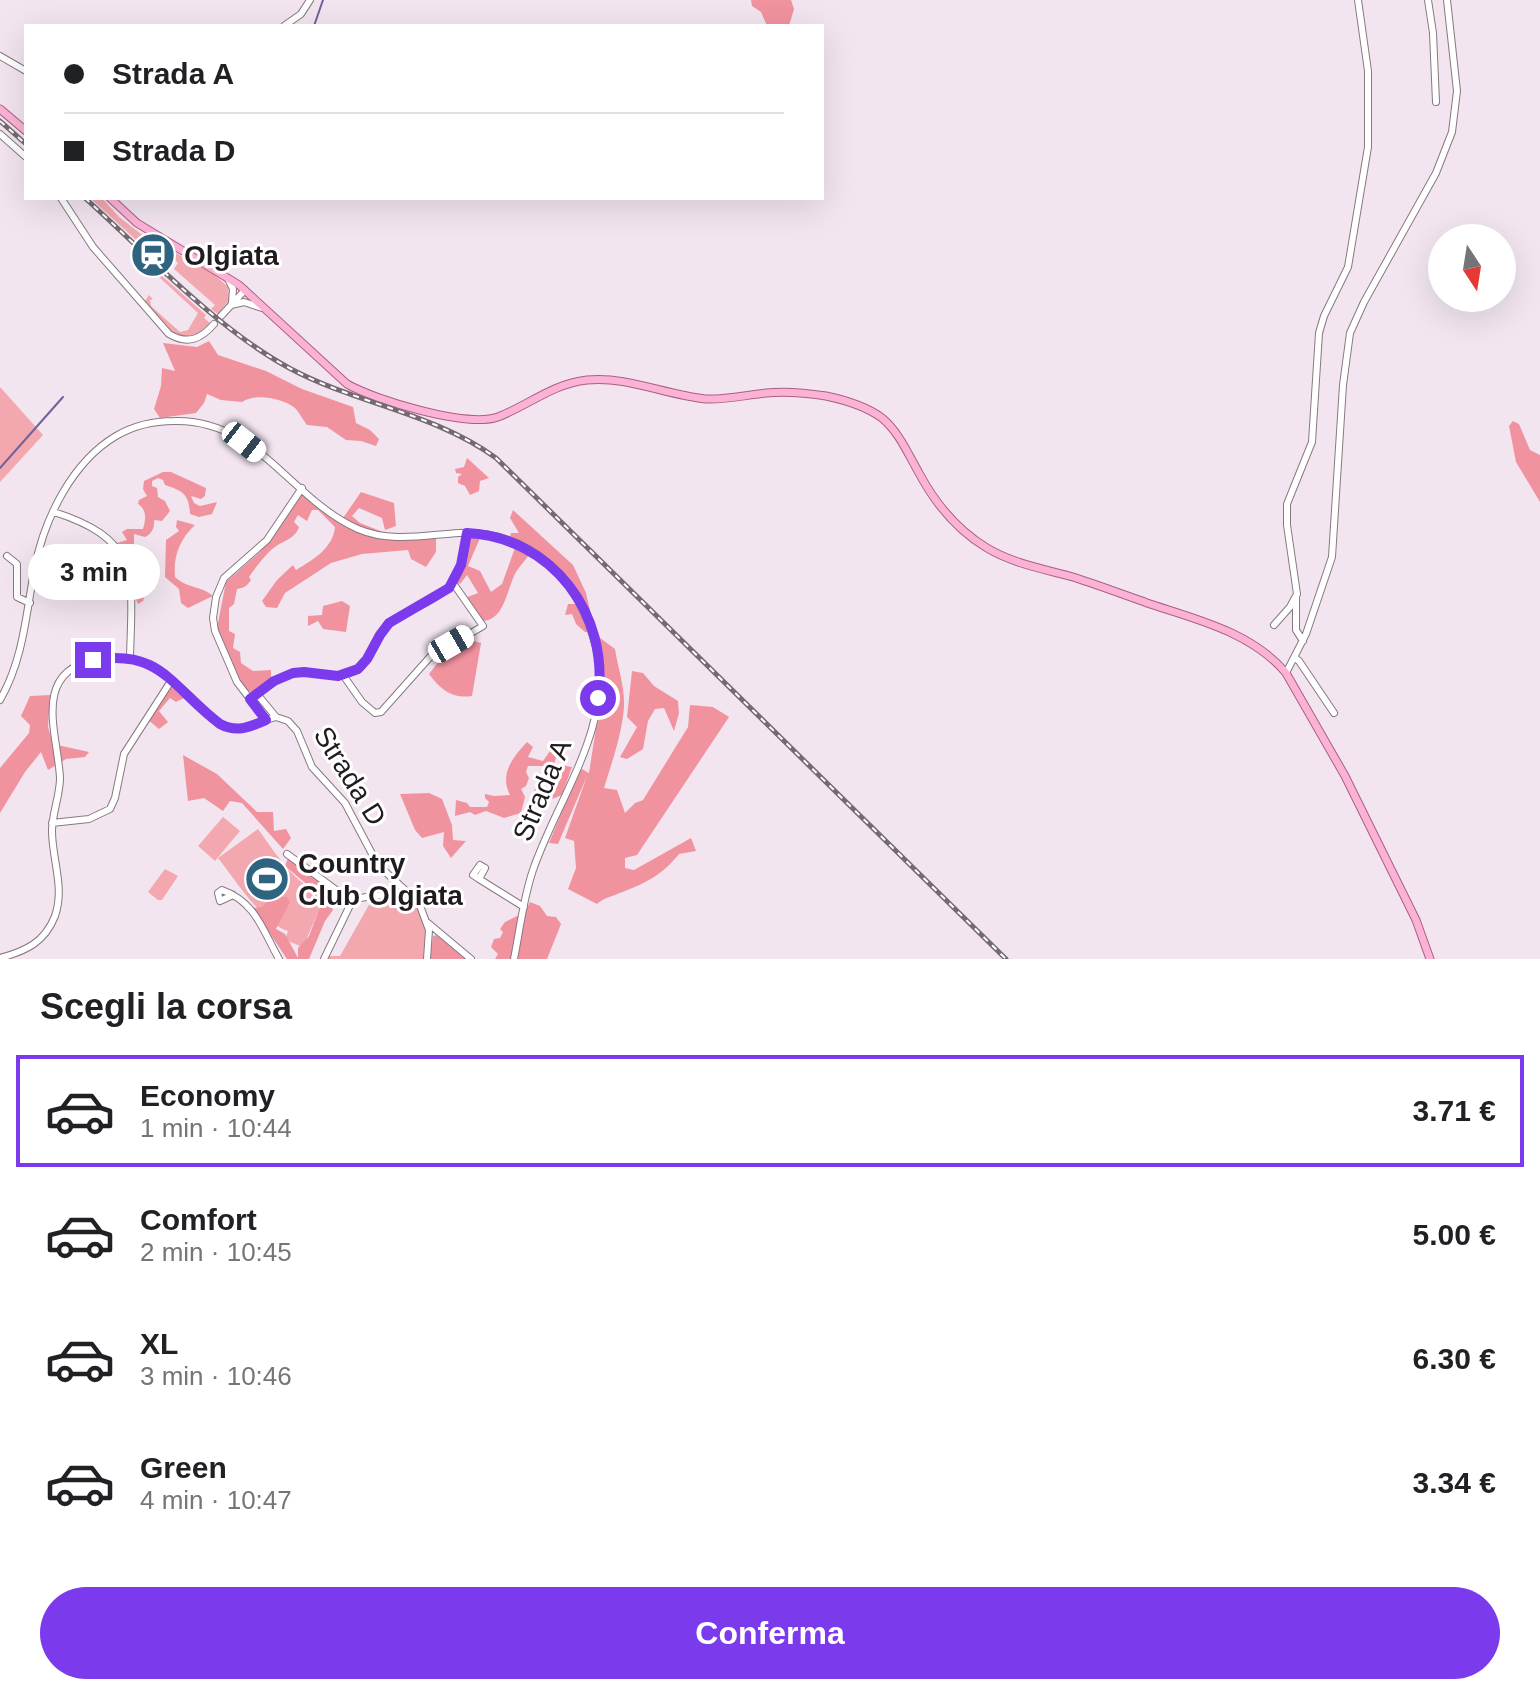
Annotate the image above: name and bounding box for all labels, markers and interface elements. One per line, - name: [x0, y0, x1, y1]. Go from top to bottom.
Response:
- text: Strada A: [112, 57, 234, 90]
- text: Strada D: [112, 134, 235, 167]
- north arrow: [1428, 224, 1516, 312]
- map controls: [1428, 224, 1516, 312]
- station icon: Olgiata: [129, 231, 177, 279]
- place label: Olgiata: [184, 240, 279, 271]
- car: [218, 418, 270, 466]
- callout: 3 min: [27, 544, 159, 600]
- text: 3 min: [60, 557, 128, 587]
- car: [424, 622, 478, 666]
- route end: [75, 642, 111, 678]
- route start: [580, 680, 616, 716]
- street label: Strada D: [308, 721, 392, 831]
- street label: Strada A: [507, 734, 577, 845]
- place label: Country Club Olgiata: [298, 848, 463, 911]
- sports icon: Country Club Olgiata: [243, 855, 291, 903]
- text: Scegli la corsa: [40, 986, 292, 1027]
- icon: car: [44, 1075, 116, 1147]
- text: Economy: [140, 1079, 275, 1112]
- text: 3.71 €: [1413, 1094, 1496, 1127]
- text: 1 min · 10:44: [140, 1113, 292, 1143]
- icon: car: [44, 1199, 116, 1271]
- text: Comfort: [140, 1203, 257, 1236]
- text: 5.00 €: [1413, 1218, 1496, 1251]
- text: 2 min · 10:45: [140, 1237, 292, 1267]
- icon: car: [44, 1323, 116, 1395]
- text: XL: [140, 1327, 178, 1360]
- text: 6.30 €: [1413, 1342, 1496, 1375]
- text: 3 min · 10:46: [140, 1361, 292, 1391]
- icon: car: [44, 1447, 116, 1519]
- text: Green: [140, 1451, 227, 1484]
- text: 3.34 €: [1413, 1466, 1496, 1499]
- text: 4 min · 10:47: [140, 1485, 292, 1515]
- button: Conferma: [40, 1587, 1500, 1679]

